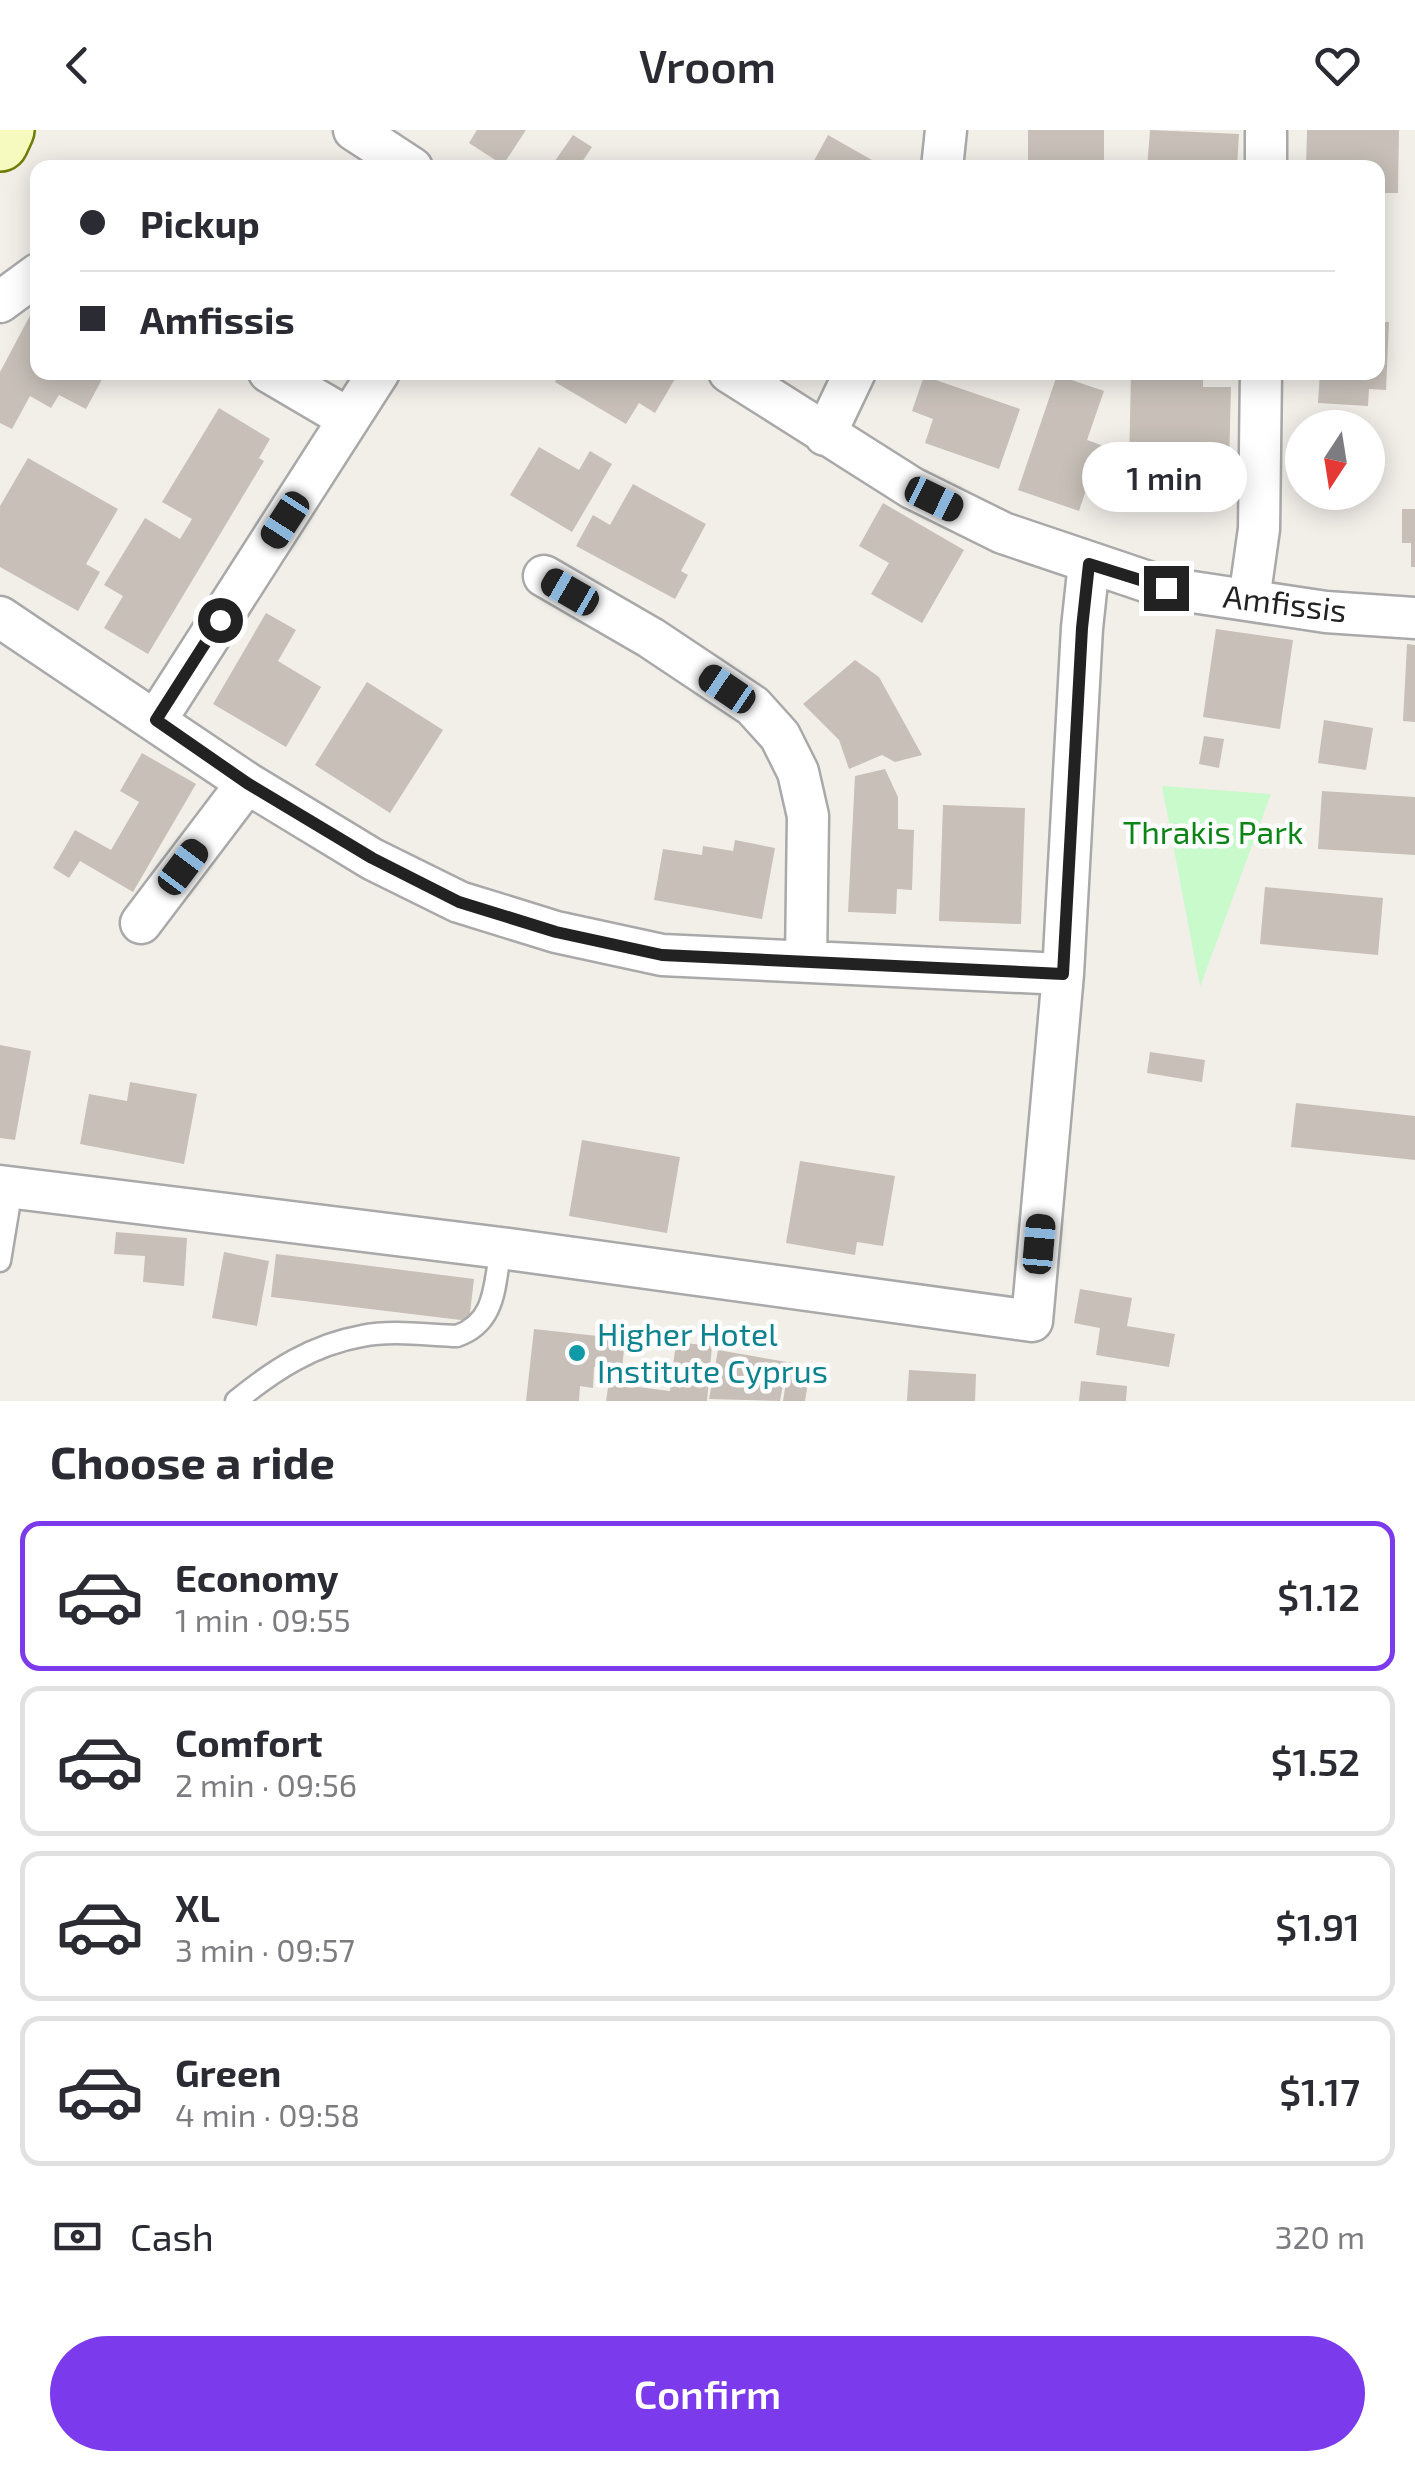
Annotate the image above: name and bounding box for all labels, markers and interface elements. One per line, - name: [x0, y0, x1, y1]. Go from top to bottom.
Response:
- icon: back: [50, 38, 105, 93]
- text: Vroom: [639, 38, 776, 92]
- icon: heart: [1310, 38, 1365, 93]
- text: Pickup: [140, 200, 260, 246]
- text: Amfissis: [140, 296, 295, 342]
- north arrow: [1285, 410, 1385, 510]
- map controls: [1285, 410, 1385, 510]
- callout: 1 min: [1084, 443, 1248, 513]
- text: 1 min: [1127, 458, 1202, 496]
- car: [900, 472, 968, 526]
- car: [256, 487, 314, 553]
- car: [537, 564, 603, 620]
- route end: [1144, 566, 1189, 611]
- street label: Amfissis: [1221, 576, 1349, 628]
- route start: [198, 598, 243, 643]
- car: [694, 660, 760, 718]
- park label: Thrakis Park: [1123, 812, 1303, 850]
- car: [153, 834, 213, 900]
- car: [1021, 1213, 1057, 1275]
- place label: Higher Hotel Institute Cyprus: [597, 1314, 828, 1389]
- marker: Higher Hotel Institute Cyprus: [566, 1342, 588, 1364]
- text: Choose a ride: [50, 1434, 335, 1488]
- icon: car: [55, 1551, 145, 1641]
- text: Economy: [175, 1554, 339, 1600]
- text: $1.12: [1277, 1573, 1360, 1619]
- text: 1 min · 09:55: [175, 1600, 351, 1638]
- icon: car: [55, 1716, 145, 1806]
- text: Comfort: [175, 1719, 323, 1765]
- text: $1.52: [1271, 1738, 1360, 1784]
- text: 2 min · 09:56: [175, 1765, 357, 1803]
- icon: car: [55, 1881, 145, 1971]
- text: XL: [175, 1884, 220, 1930]
- text: $1.91: [1275, 1903, 1360, 1949]
- text: 3 min · 09:57: [175, 1930, 355, 1968]
- icon: car: [55, 2046, 145, 2136]
- text: Green: [175, 2049, 281, 2095]
- text: $1.17: [1279, 2068, 1360, 2114]
- text: 4 min · 09:58: [175, 2095, 360, 2133]
- icon: cash: [50, 2209, 105, 2264]
- text: Cash: [130, 2213, 214, 2259]
- text: 320 m: [1275, 2217, 1365, 2255]
- button: Confirm: [50, 2336, 1365, 2451]

